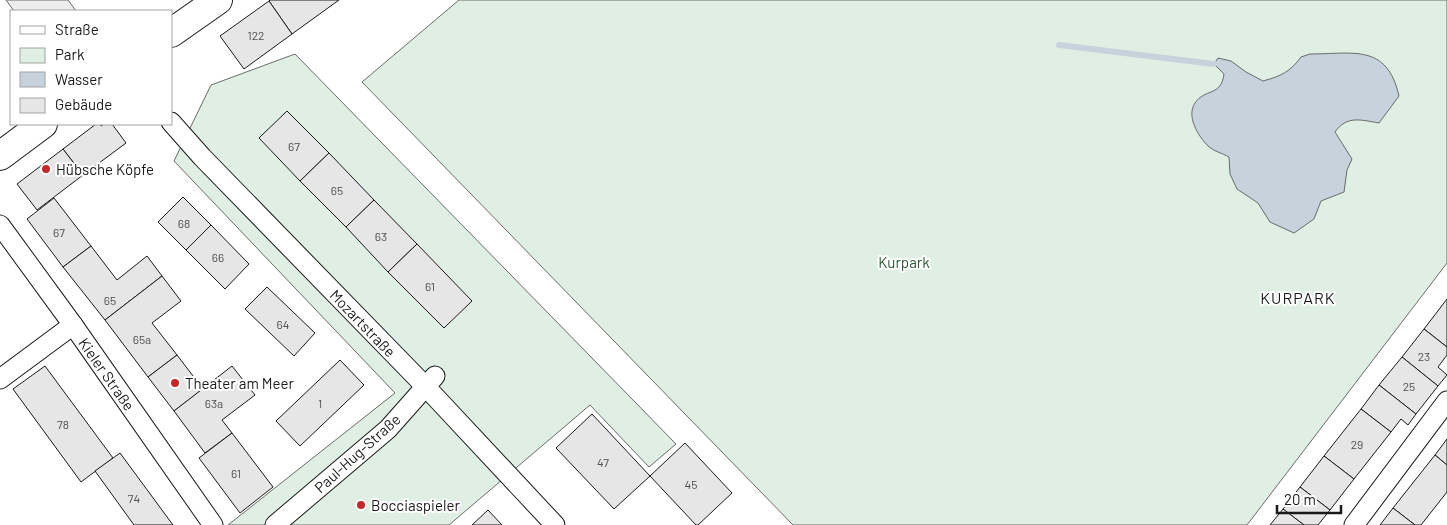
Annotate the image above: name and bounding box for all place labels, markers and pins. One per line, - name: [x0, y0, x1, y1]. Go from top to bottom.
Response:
- place label: Hübsche Köpfe: [56, 160, 154, 178]
- marker: Hübsche Köpfe: [40, 163, 52, 175]
- place label: Theater am Meer: [185, 374, 295, 392]
- marker: Theater am Meer: [169, 377, 181, 389]
- place label: Bocciaspieler: [371, 496, 460, 514]
- marker: Bocciaspieler: [355, 499, 367, 511]

